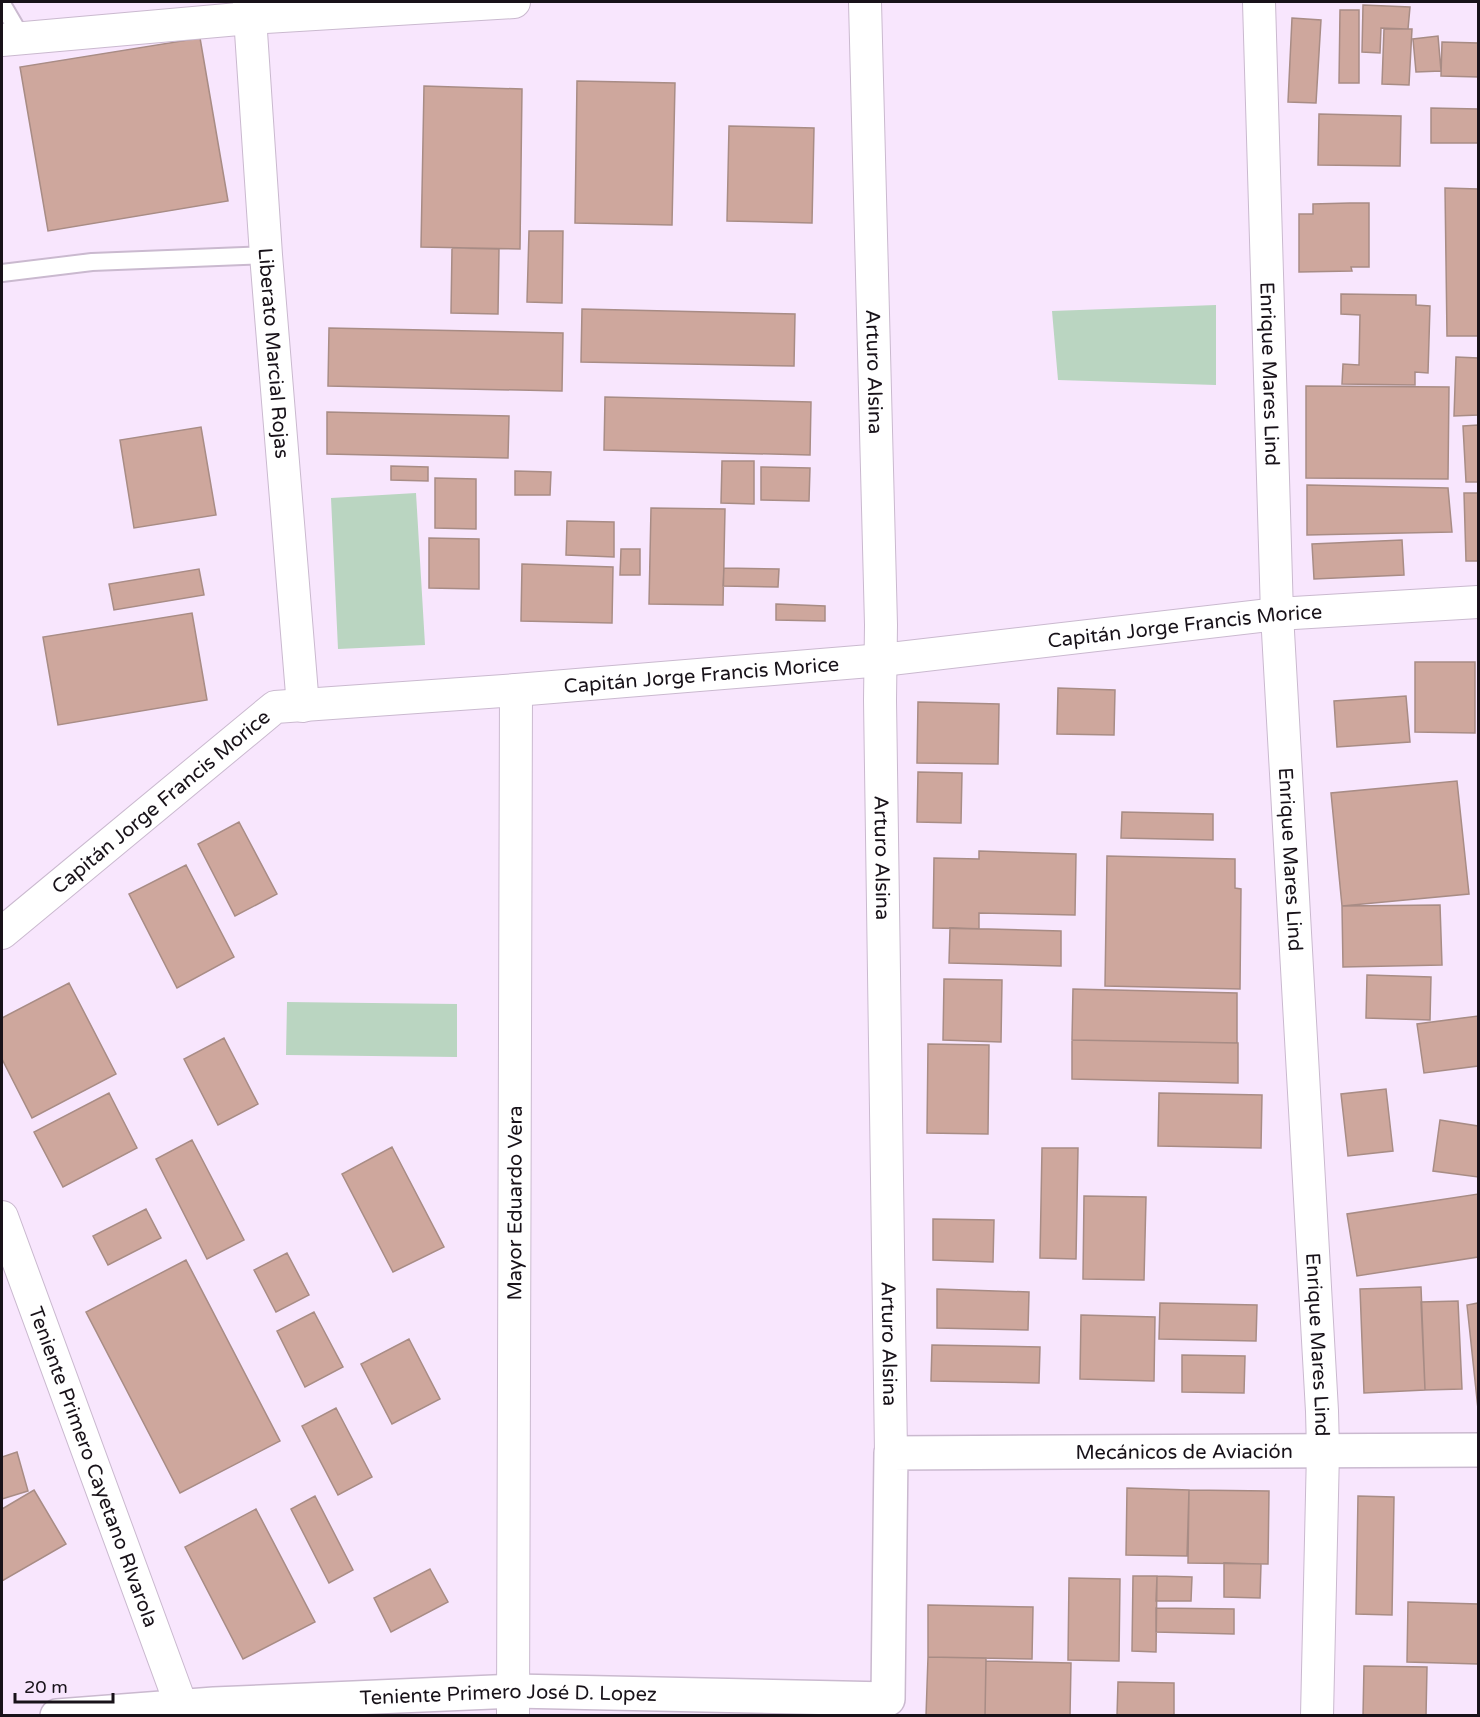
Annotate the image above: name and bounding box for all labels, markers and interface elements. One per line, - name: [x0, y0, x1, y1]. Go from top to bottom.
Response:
- street label: Liberato Marcial Rojas: [253, 247, 294, 460]
- street label: Enrique Mares Lind: [1254, 281, 1284, 466]
- street label: Arturo Alsina: [860, 309, 887, 435]
- street label: Capitán Jorge Francis Morice: [1046, 600, 1323, 654]
- street label: Capitán Jorge Francis Morice: [563, 653, 840, 699]
- street label: Capitán Jorge Francis Morice: [47, 705, 275, 900]
- street label: Enrique Mares Lind: [1273, 767, 1307, 952]
- street label: Arturo Alsina: [868, 795, 894, 920]
- street label: Mayor Eduardo Vera: [503, 1105, 528, 1301]
- street label: Enrique Mares Lind: [1300, 1252, 1334, 1437]
- street label: Arturo Alsina: [875, 1281, 901, 1406]
- street label: Teniente Primero Cayetano RIvarola: [23, 1303, 162, 1631]
- street label: Mecánicos de Aviación: [1075, 1440, 1293, 1465]
- scale bar: [15, 1666, 112, 1704]
- text: 20 m: [24, 1676, 68, 1698]
- street label: Teniente Primero José D. Lopez: [359, 1680, 657, 1711]

